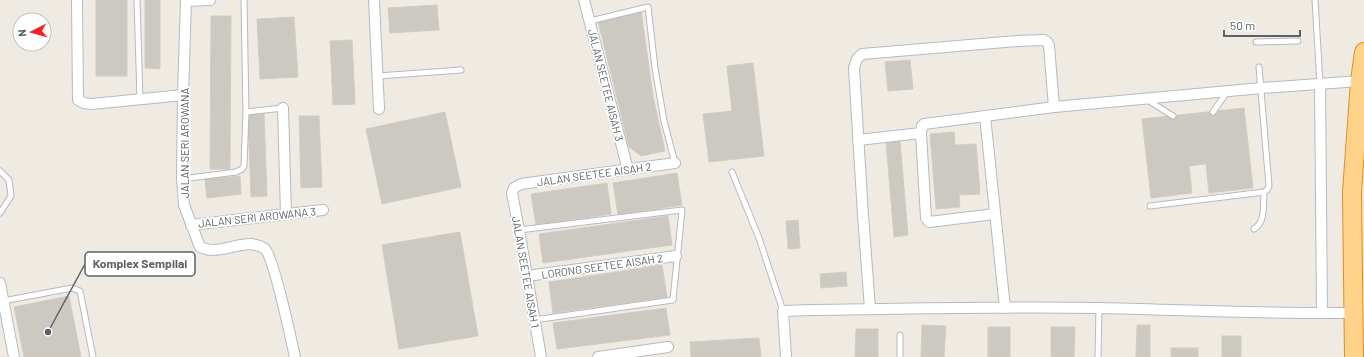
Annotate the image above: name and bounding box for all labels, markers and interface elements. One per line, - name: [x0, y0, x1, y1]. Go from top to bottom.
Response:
- north arrow: [12, 12, 52, 52]
- scale bar: [1224, 12, 1300, 38]
- text: 50 m: [1230, 18, 1255, 32]
- street label: JALAN SEETEE AISAH 3: [586, 28, 626, 142]
- text: N: [15, 29, 28, 37]
- street label: JALAN SERI AROWANA: [178, 87, 191, 198]
- street label: JALAN SEETEE AISAH 2: [536, 160, 652, 188]
- street label: JALAN SERI AROWANA 3: [197, 204, 317, 230]
- street label: JALAN SEETEE AISAH 1: [510, 215, 542, 329]
- street label: LORONG SEETEE AISAH 2: [540, 251, 664, 281]
- callout: Komplex Sempilai: [85, 252, 195, 276]
- text: Komplex Sempilai: [93, 256, 187, 270]

